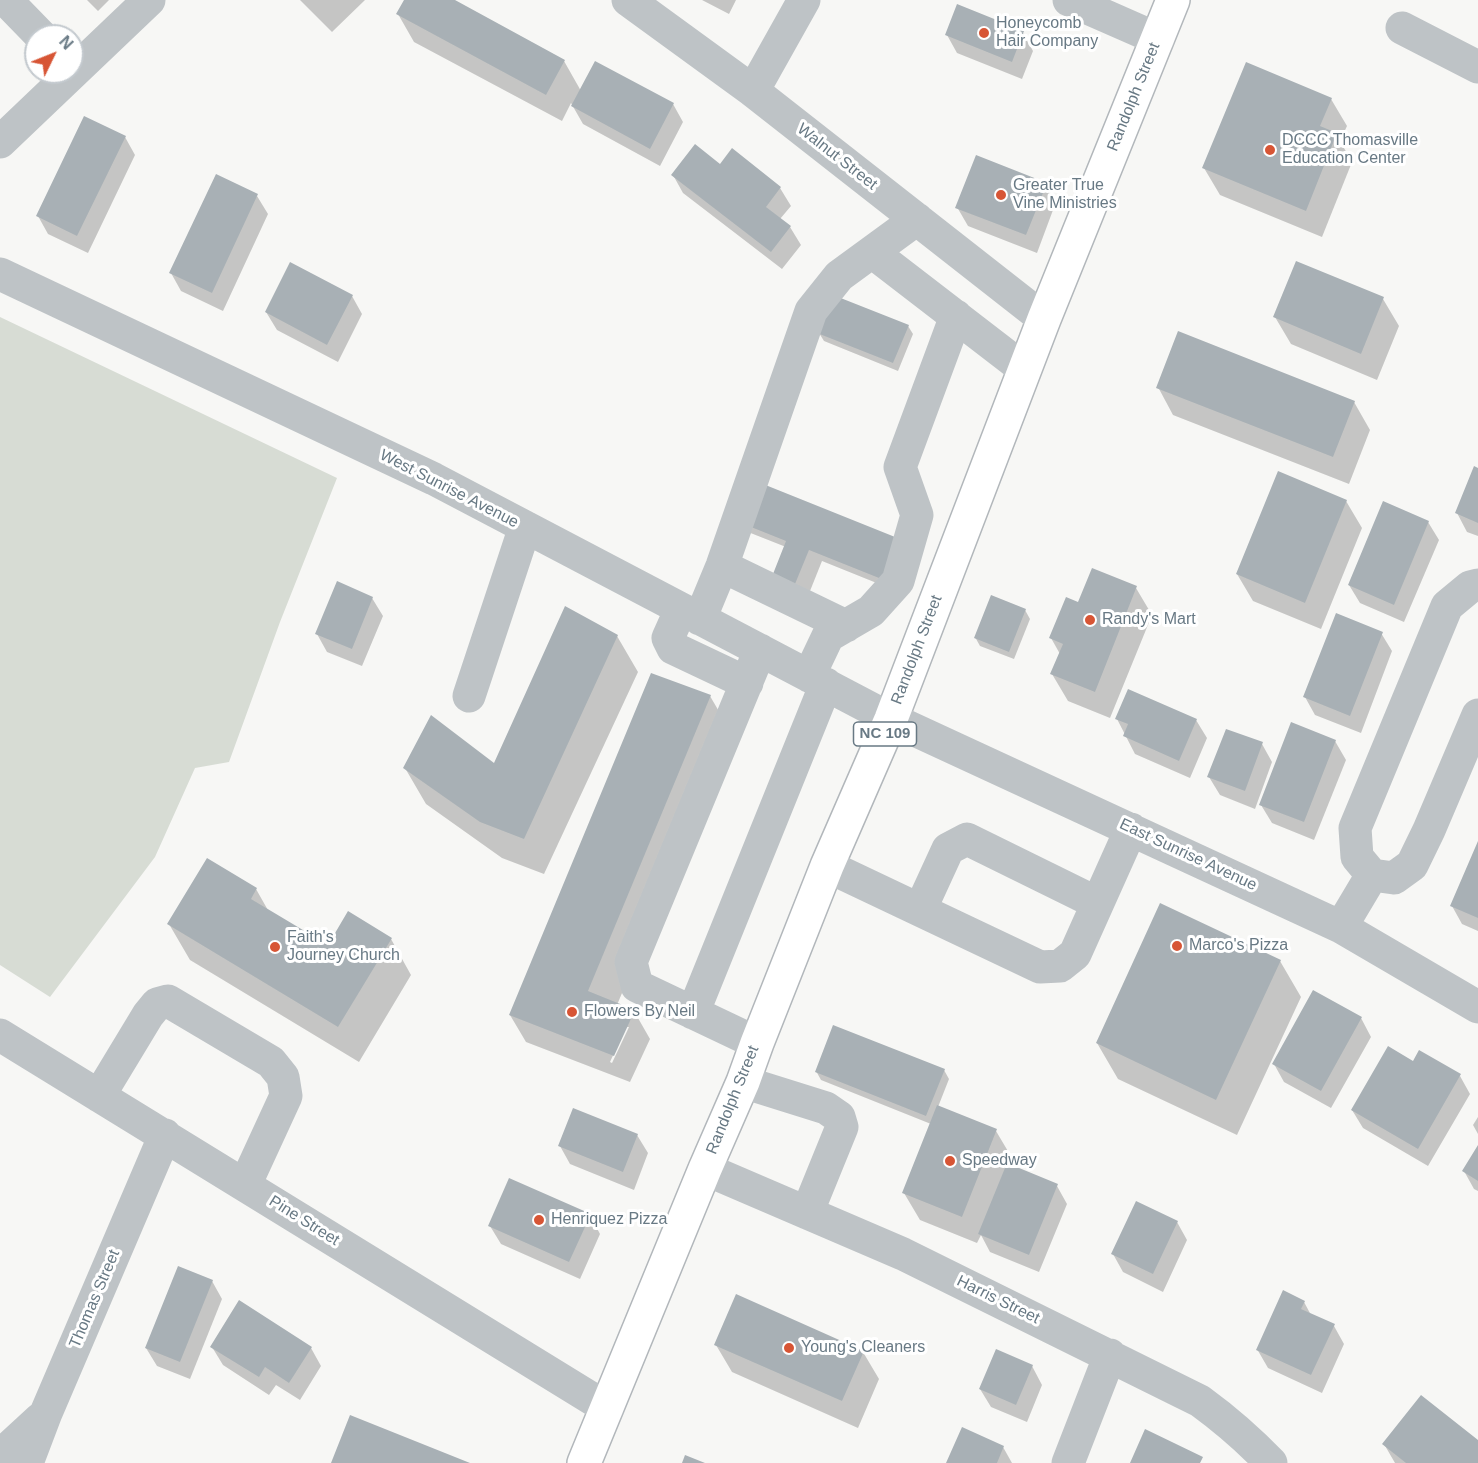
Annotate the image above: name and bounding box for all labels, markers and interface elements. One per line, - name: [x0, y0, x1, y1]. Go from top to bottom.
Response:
- place label: Honeycomb Hair Company: [996, 14, 1098, 52]
- north arrow: [24, 24, 84, 84]
- marker: Honeycomb Hair Company: [977, 26, 991, 40]
- text: N: [56, 33, 76, 53]
- street label: Randolph Street: [1103, 40, 1165, 154]
- street label: Walnut Street: [793, 120, 881, 194]
- place label: DCCC Thomasville Education Center: [1282, 131, 1418, 169]
- marker: DCCC Thomasville Education Center: [1263, 143, 1277, 157]
- place label: Greater True Vine Ministries: [1013, 176, 1117, 214]
- marker: Greater True Vine Ministries: [994, 188, 1008, 202]
- street label: West Sunrise Avenue: [376, 446, 522, 532]
- street label: Randolph Street: [887, 593, 947, 707]
- place label: Randy's Mart: [1102, 610, 1196, 630]
- marker: Randy's Mart: [1083, 613, 1097, 627]
- road number: NC 109: [854, 722, 916, 746]
- street label: East Sunrise Avenue: [1116, 815, 1260, 895]
- place label: Faith's Journey Church: [287, 928, 400, 966]
- place label: Marco's Pizza: [1189, 936, 1288, 956]
- marker: Marco's Pizza: [1170, 939, 1184, 953]
- marker: Faith's Journey Church: [268, 940, 282, 954]
- place label: Flowers By Neil: [584, 1002, 695, 1022]
- marker: Flowers By Neil: [565, 1005, 579, 1019]
- street label: Randolph Street: [702, 1043, 764, 1157]
- place label: Speedway: [962, 1151, 1037, 1171]
- marker: Speedway: [943, 1154, 957, 1168]
- street label: Pine Street: [265, 1192, 343, 1250]
- place label: Henriquez Pizza: [551, 1210, 668, 1230]
- marker: Henriquez Pizza: [532, 1213, 546, 1227]
- street label: Thomas Street: [66, 1247, 124, 1351]
- street label: Harris Street: [953, 1272, 1043, 1328]
- place label: Young's Cleaners: [801, 1338, 925, 1358]
- marker: Young's Cleaners: [782, 1341, 796, 1355]

